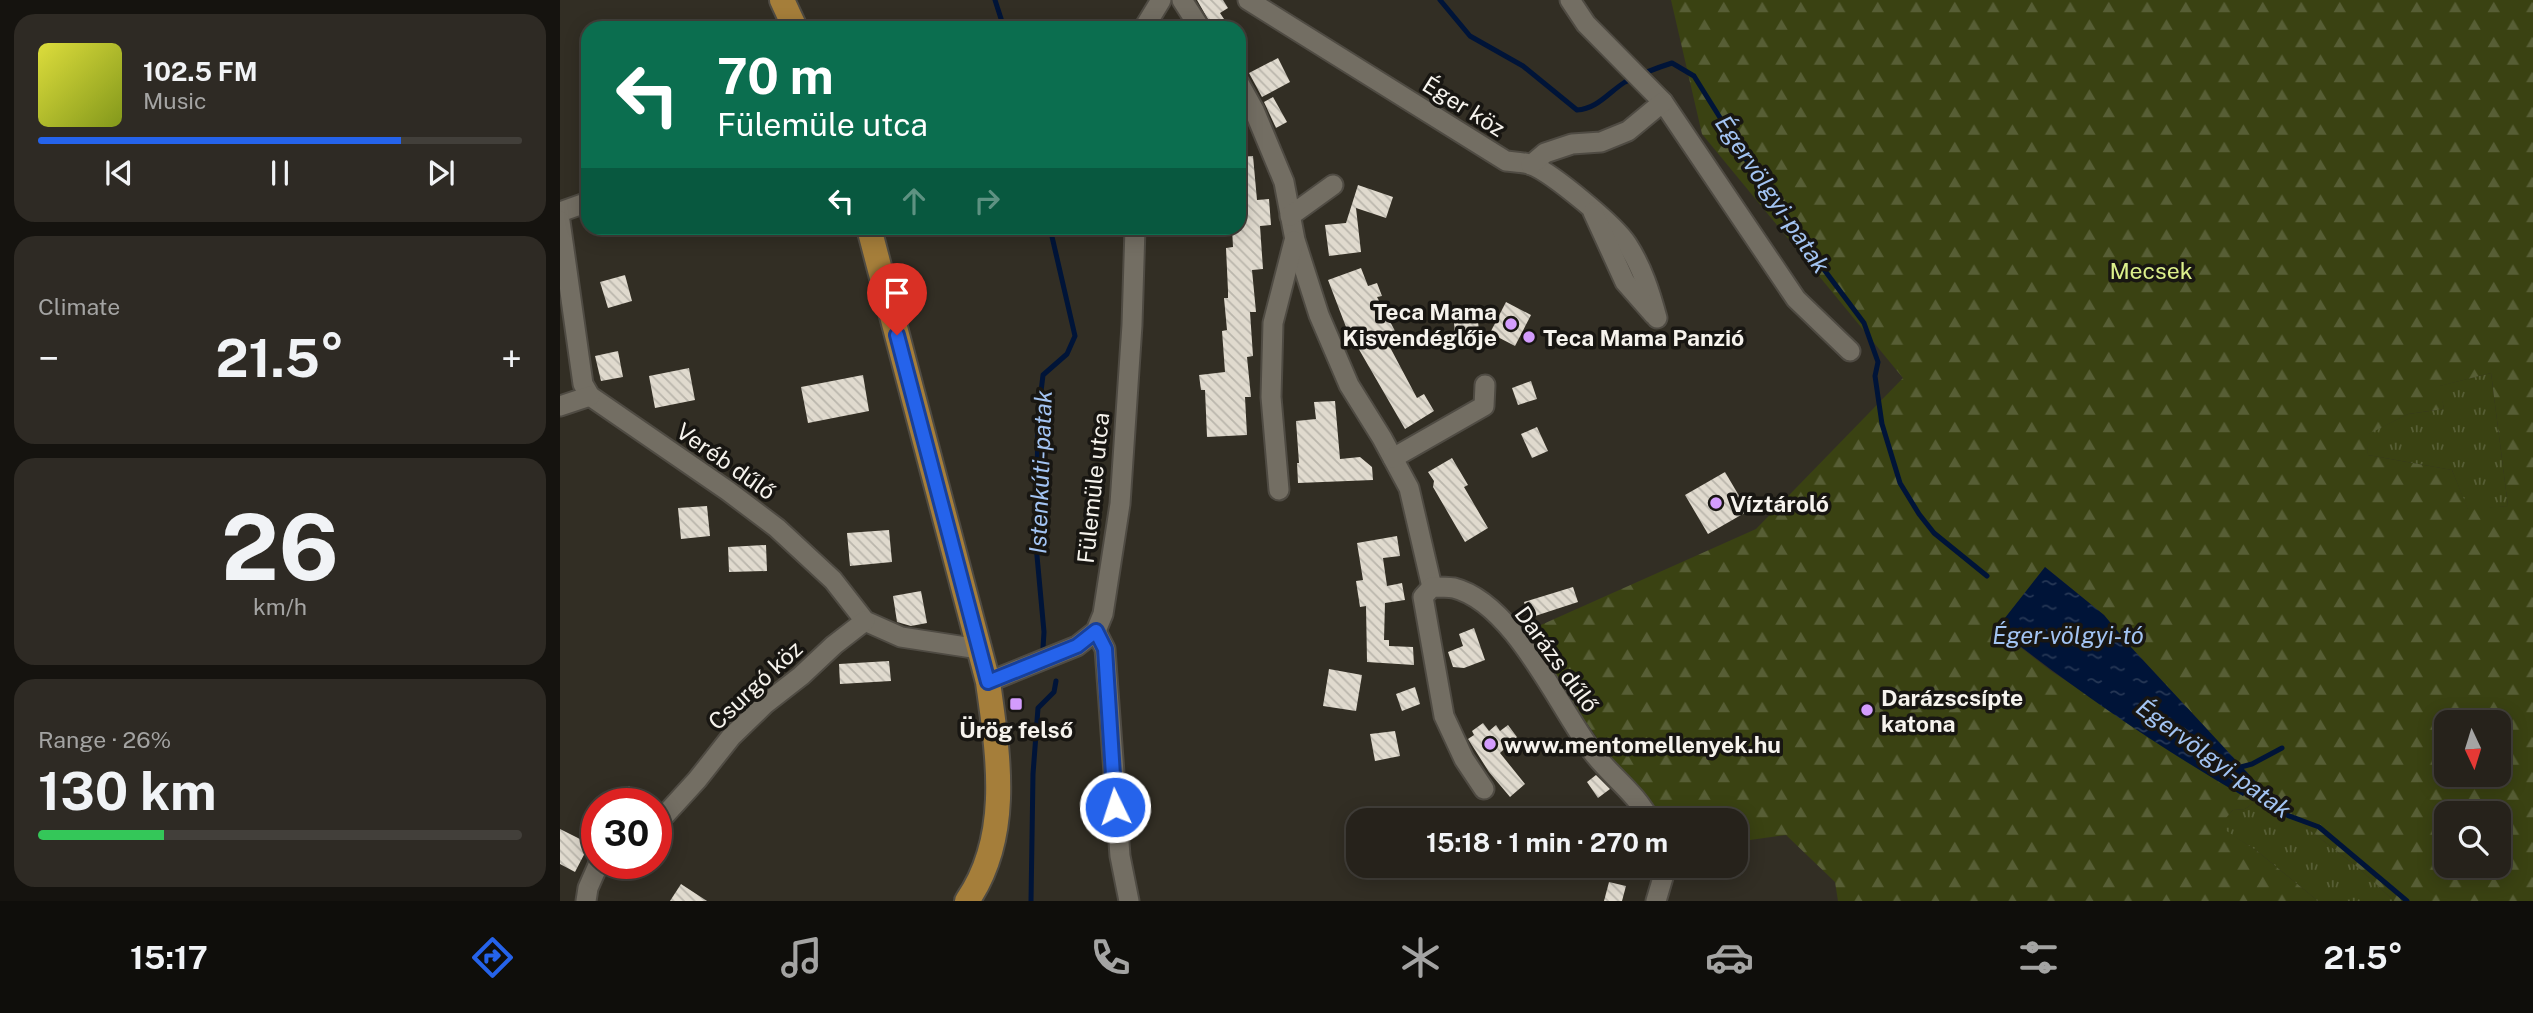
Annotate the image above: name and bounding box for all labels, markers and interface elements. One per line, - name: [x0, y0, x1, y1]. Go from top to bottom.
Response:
- text: 70 m: [717, 47, 834, 105]
- icon: left: [602, 49, 693, 140]
- text: 102.5 FM: [143, 56, 258, 87]
- street label: Éger köz: [1418, 70, 1510, 142]
- text: Music: [143, 87, 207, 114]
- text: Fülemüle utca: [717, 106, 928, 143]
- water label: Égervölgyi-patak: [1710, 110, 1836, 278]
- icon: previous: [100, 154, 138, 192]
- icon: pause: [261, 154, 299, 192]
- icon: next: [422, 154, 460, 192]
- icon: left: [822, 182, 860, 220]
- icon: ahead: [895, 182, 933, 220]
- icon: right: [968, 182, 1006, 220]
- park label: Mecsek: [2109, 257, 2193, 284]
- pin: [867, 263, 927, 335]
- icon: arrive: [878, 274, 916, 312]
- text: Climate: [38, 293, 120, 320]
- place label: Teca Mama Kisvendéglője: [1342, 298, 1497, 351]
- marker: Teca Mama Kisvendéglője: [1503, 316, 1519, 332]
- place label: Teca Mama Panzió: [1543, 324, 1744, 351]
- text: 21.5°: [215, 328, 345, 389]
- marker: Teca Mama Panzió: [1521, 329, 1537, 345]
- text: −: [38, 336, 59, 381]
- text: +: [501, 336, 522, 381]
- water label: Istenkúti-patak: [1023, 390, 1057, 554]
- street label: Fülemüle utca: [1072, 411, 1114, 565]
- street label: Veréb dűlő: [671, 417, 781, 505]
- place label: Víztároló: [1730, 490, 1829, 517]
- text: 26: [221, 494, 339, 600]
- marker: Víztároló: [1708, 495, 1724, 511]
- text: km/h: [253, 593, 307, 620]
- street label: Darázs dűlő: [1509, 601, 1605, 717]
- water label: Éger-völgyi-tó: [1992, 621, 2144, 649]
- street label: Csurgó köz: [703, 635, 807, 735]
- place label: Darázscsípte katona: [1881, 684, 2023, 737]
- water label: Égervölgyi-patak: [2131, 693, 2297, 823]
- marker: Ürög felső: [1008, 696, 1024, 712]
- marker: Darázscsípte katona: [1859, 702, 1875, 718]
- north arrow: [2434, 710, 2511, 788]
- map controls: [2434, 710, 2511, 878]
- place label: Ürög felső: [959, 716, 1074, 743]
- text: Range · 26%: [38, 726, 171, 753]
- place label: www.mentomellenyek.hu: [1504, 731, 1781, 758]
- marker: www.mentomellenyek.hu: [1482, 736, 1498, 752]
- text: 130 km: [38, 761, 217, 822]
- position arrow: [1078, 770, 1152, 844]
- speed limit sign: 30: [581, 788, 672, 879]
- button: search: [2434, 801, 2511, 878]
- text: 15:18 · 1 min · 270 m: [1426, 827, 1668, 858]
- icon: directions: [468, 933, 517, 982]
- icon: music: [777, 933, 826, 982]
- icon: phone: [1086, 933, 1135, 982]
- icon: climate: [1396, 933, 1445, 982]
- icon: car: [1705, 933, 1754, 982]
- icon: filters: [2014, 933, 2063, 982]
- text: 15:17: [130, 939, 208, 976]
- text: 21.5°: [2323, 939, 2403, 976]

